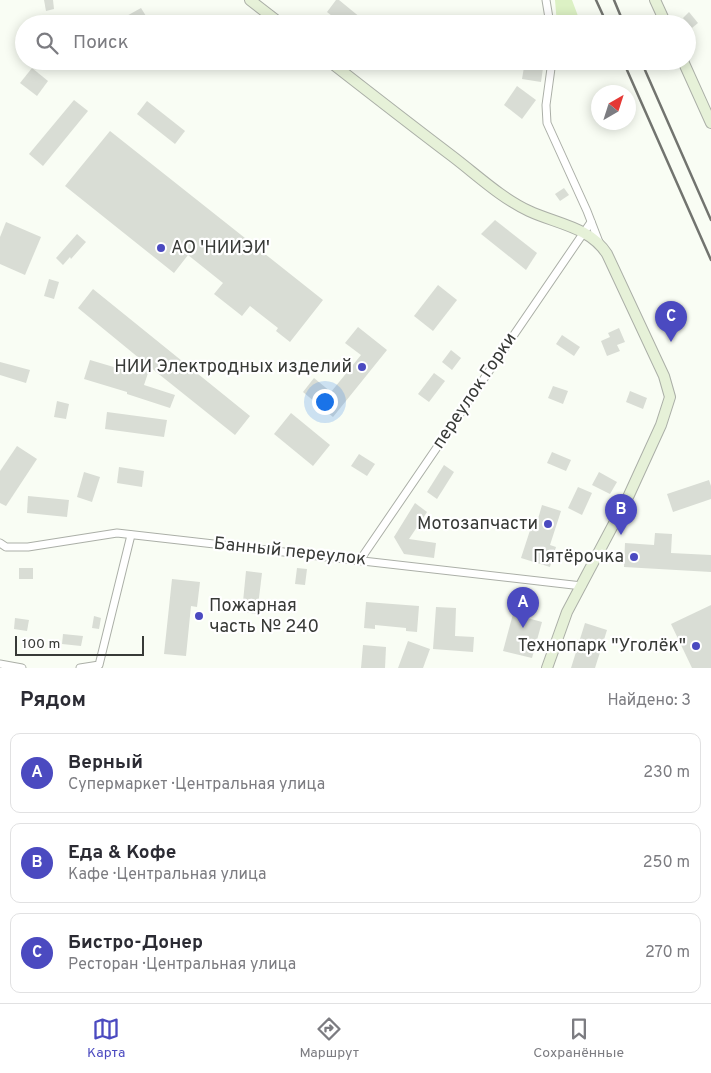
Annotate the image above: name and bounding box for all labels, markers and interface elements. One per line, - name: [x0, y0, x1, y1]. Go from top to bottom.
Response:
- search box: [15, 15, 696, 70]
- icon: search: [33, 29, 61, 57]
- text: Поиск: [73, 31, 129, 55]
- north arrow: [591, 85, 636, 130]
- place label: АО 'НИИЭИ': [171, 237, 270, 260]
- marker: АО 'НИИЭИ': [155, 242, 167, 254]
- pin: C: [655, 301, 687, 342]
- street label: переулок Горки: [428, 328, 522, 454]
- place label: НИИ Электродных изделий: [114, 356, 352, 379]
- marker: НИИ Электродных изделий: [356, 361, 368, 373]
- your location: [312, 389, 338, 415]
- pin: B: [605, 494, 637, 535]
- place label: Мотозапчасти: [417, 513, 538, 536]
- marker: Мотозапчасти: [542, 518, 554, 530]
- street label: Банный переулок: [213, 533, 367, 571]
- place label: Пятёрочка: [533, 546, 624, 569]
- marker: Пятёрочка: [628, 551, 640, 563]
- pin: A: [507, 587, 539, 628]
- place label: Пожарная часть № 240: [209, 595, 319, 639]
- marker: Пожарная часть № 240: [193, 610, 205, 622]
- scale bar: [15, 633, 144, 656]
- place label: Технопарк "Уголёк": [518, 635, 686, 658]
- text: 100 m: [22, 636, 60, 653]
- marker: Технопарк "Уголёк": [690, 640, 702, 652]
- text: Рядом: [20, 687, 86, 714]
- text: Найдено: 3: [607, 691, 691, 711]
- text: Верный: [68, 751, 143, 775]
- text: A: [31, 763, 43, 783]
- text: 230 m: [643, 763, 690, 783]
- text: Супермаркет · Центральная улица: [68, 775, 325, 795]
- text: Еда & Кофе: [68, 841, 176, 865]
- text: B: [31, 853, 43, 873]
- text: 250 m: [643, 853, 690, 873]
- text: Кафе · Центральная улица: [68, 865, 267, 885]
- text: Бистро-Донер: [68, 931, 203, 955]
- text: C: [32, 943, 42, 963]
- text: 270 m: [645, 943, 690, 963]
- text: Ресторан · Центральная улица: [68, 955, 296, 975]
- tab: Карта: [87, 1015, 125, 1062]
- tab: Маршрут: [299, 1015, 359, 1062]
- tab: Сохранённые: [533, 1015, 624, 1062]

